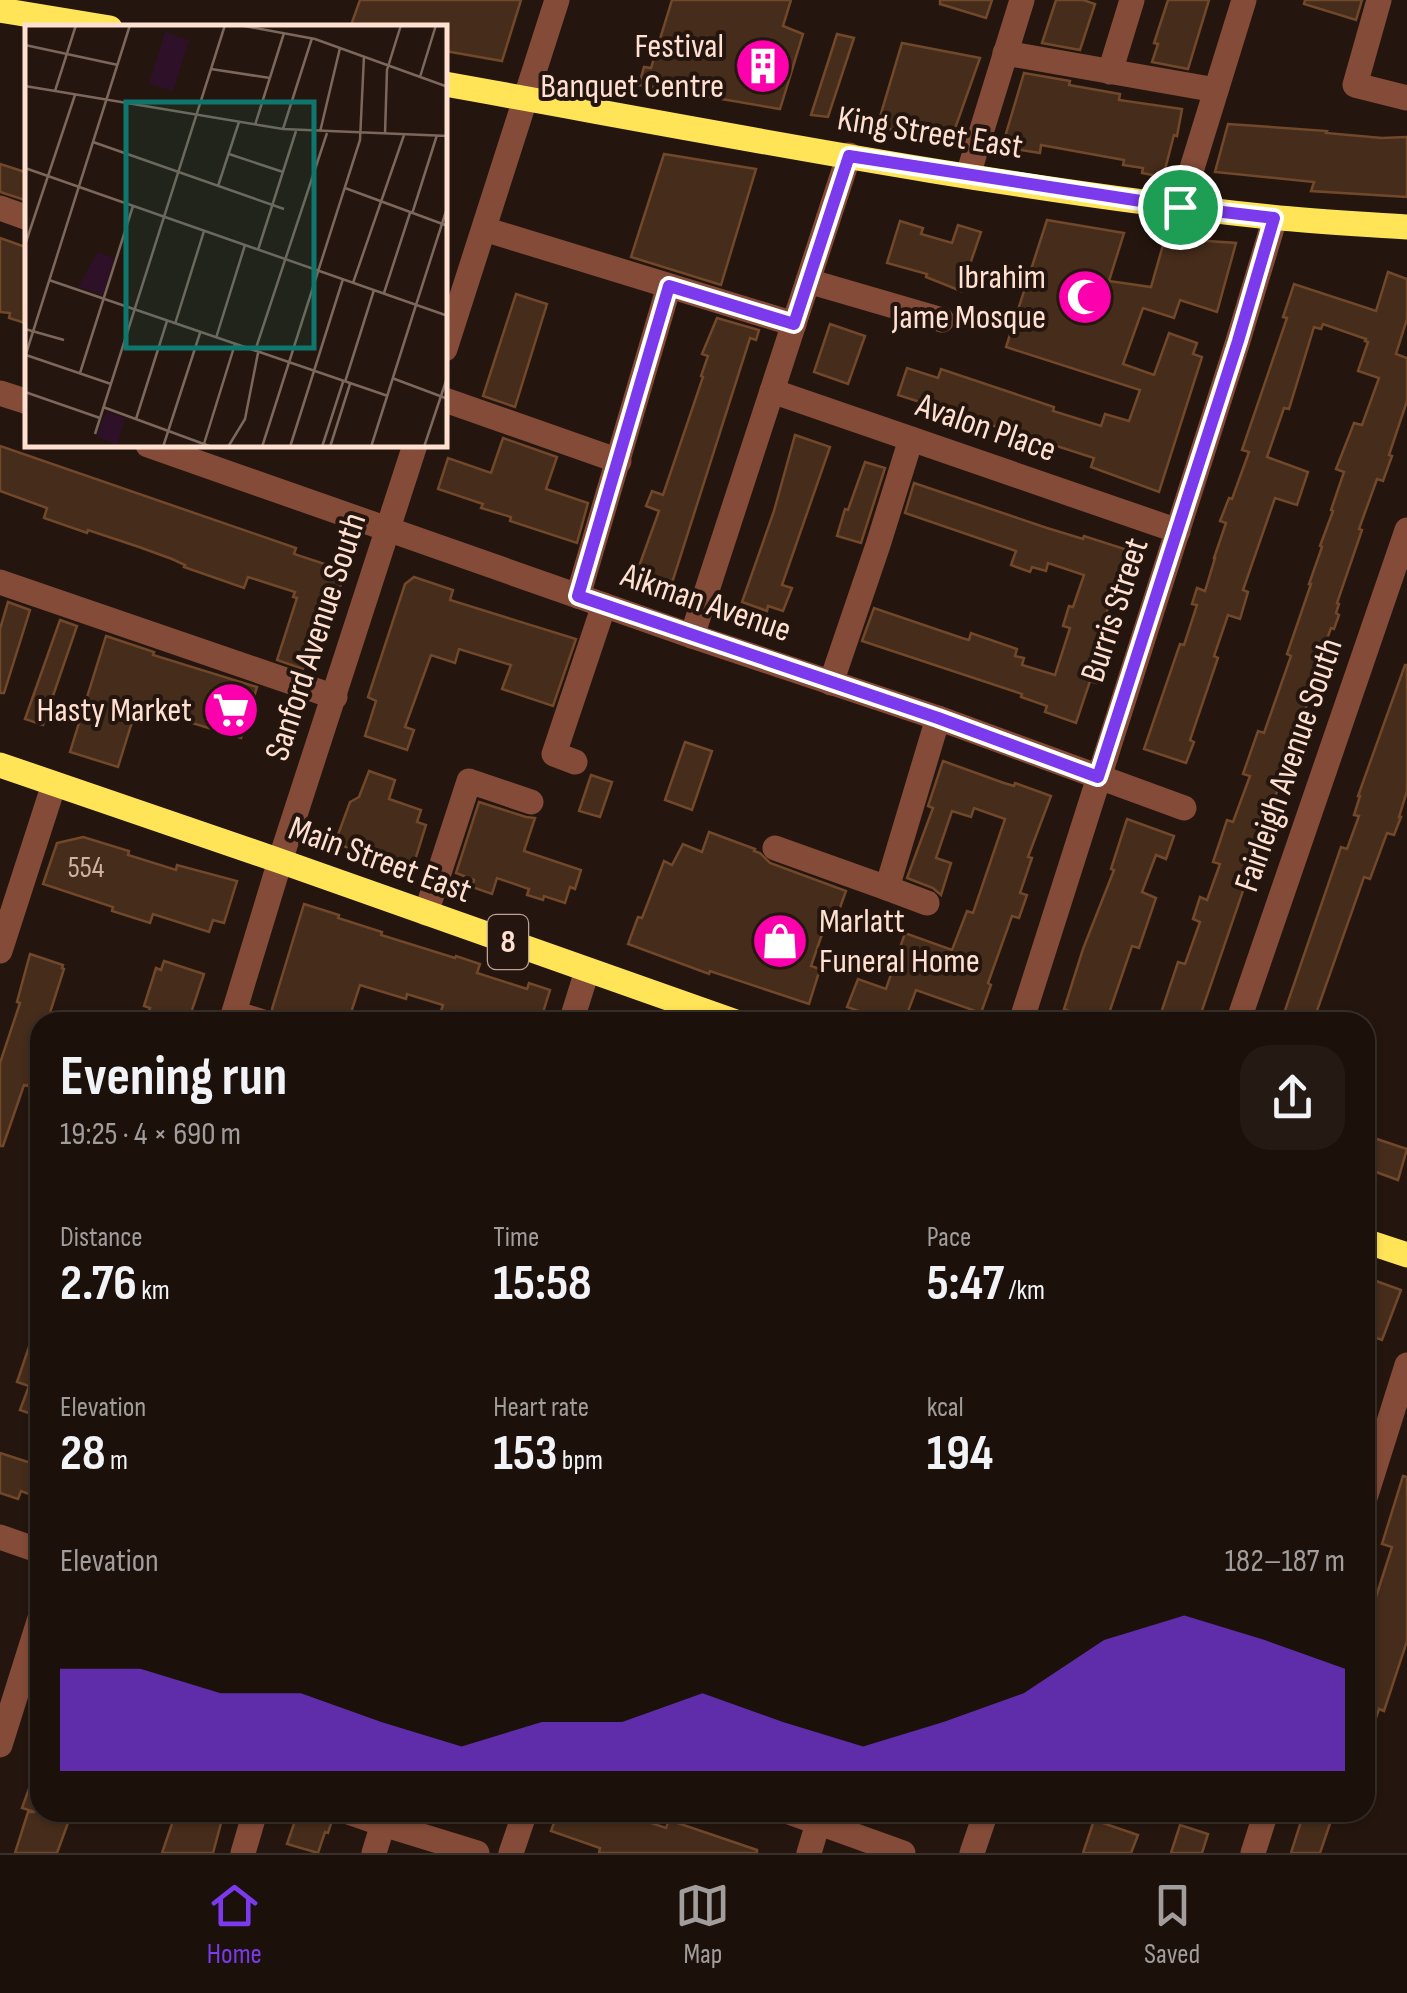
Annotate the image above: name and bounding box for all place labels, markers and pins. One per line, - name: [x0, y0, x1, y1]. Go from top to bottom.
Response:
- place label: Festival Banquet Centre: [540, 25, 724, 108]
- building icon: Festival Banquet Centre: [733, 36, 793, 96]
- pin: [1138, 165, 1223, 250]
- place label: Ibrahim Jame Mosque: [891, 256, 1046, 339]
- mosque icon: Ibrahim Jame Mosque: [1055, 267, 1115, 327]
- supermarket icon: Hasty Market: [201, 680, 261, 740]
- place label: Hasty Market: [37, 689, 192, 732]
- place label: Marlatt Funeral Home: [819, 900, 980, 983]
- shop icon: Marlatt Funeral Home: [750, 911, 810, 971]

